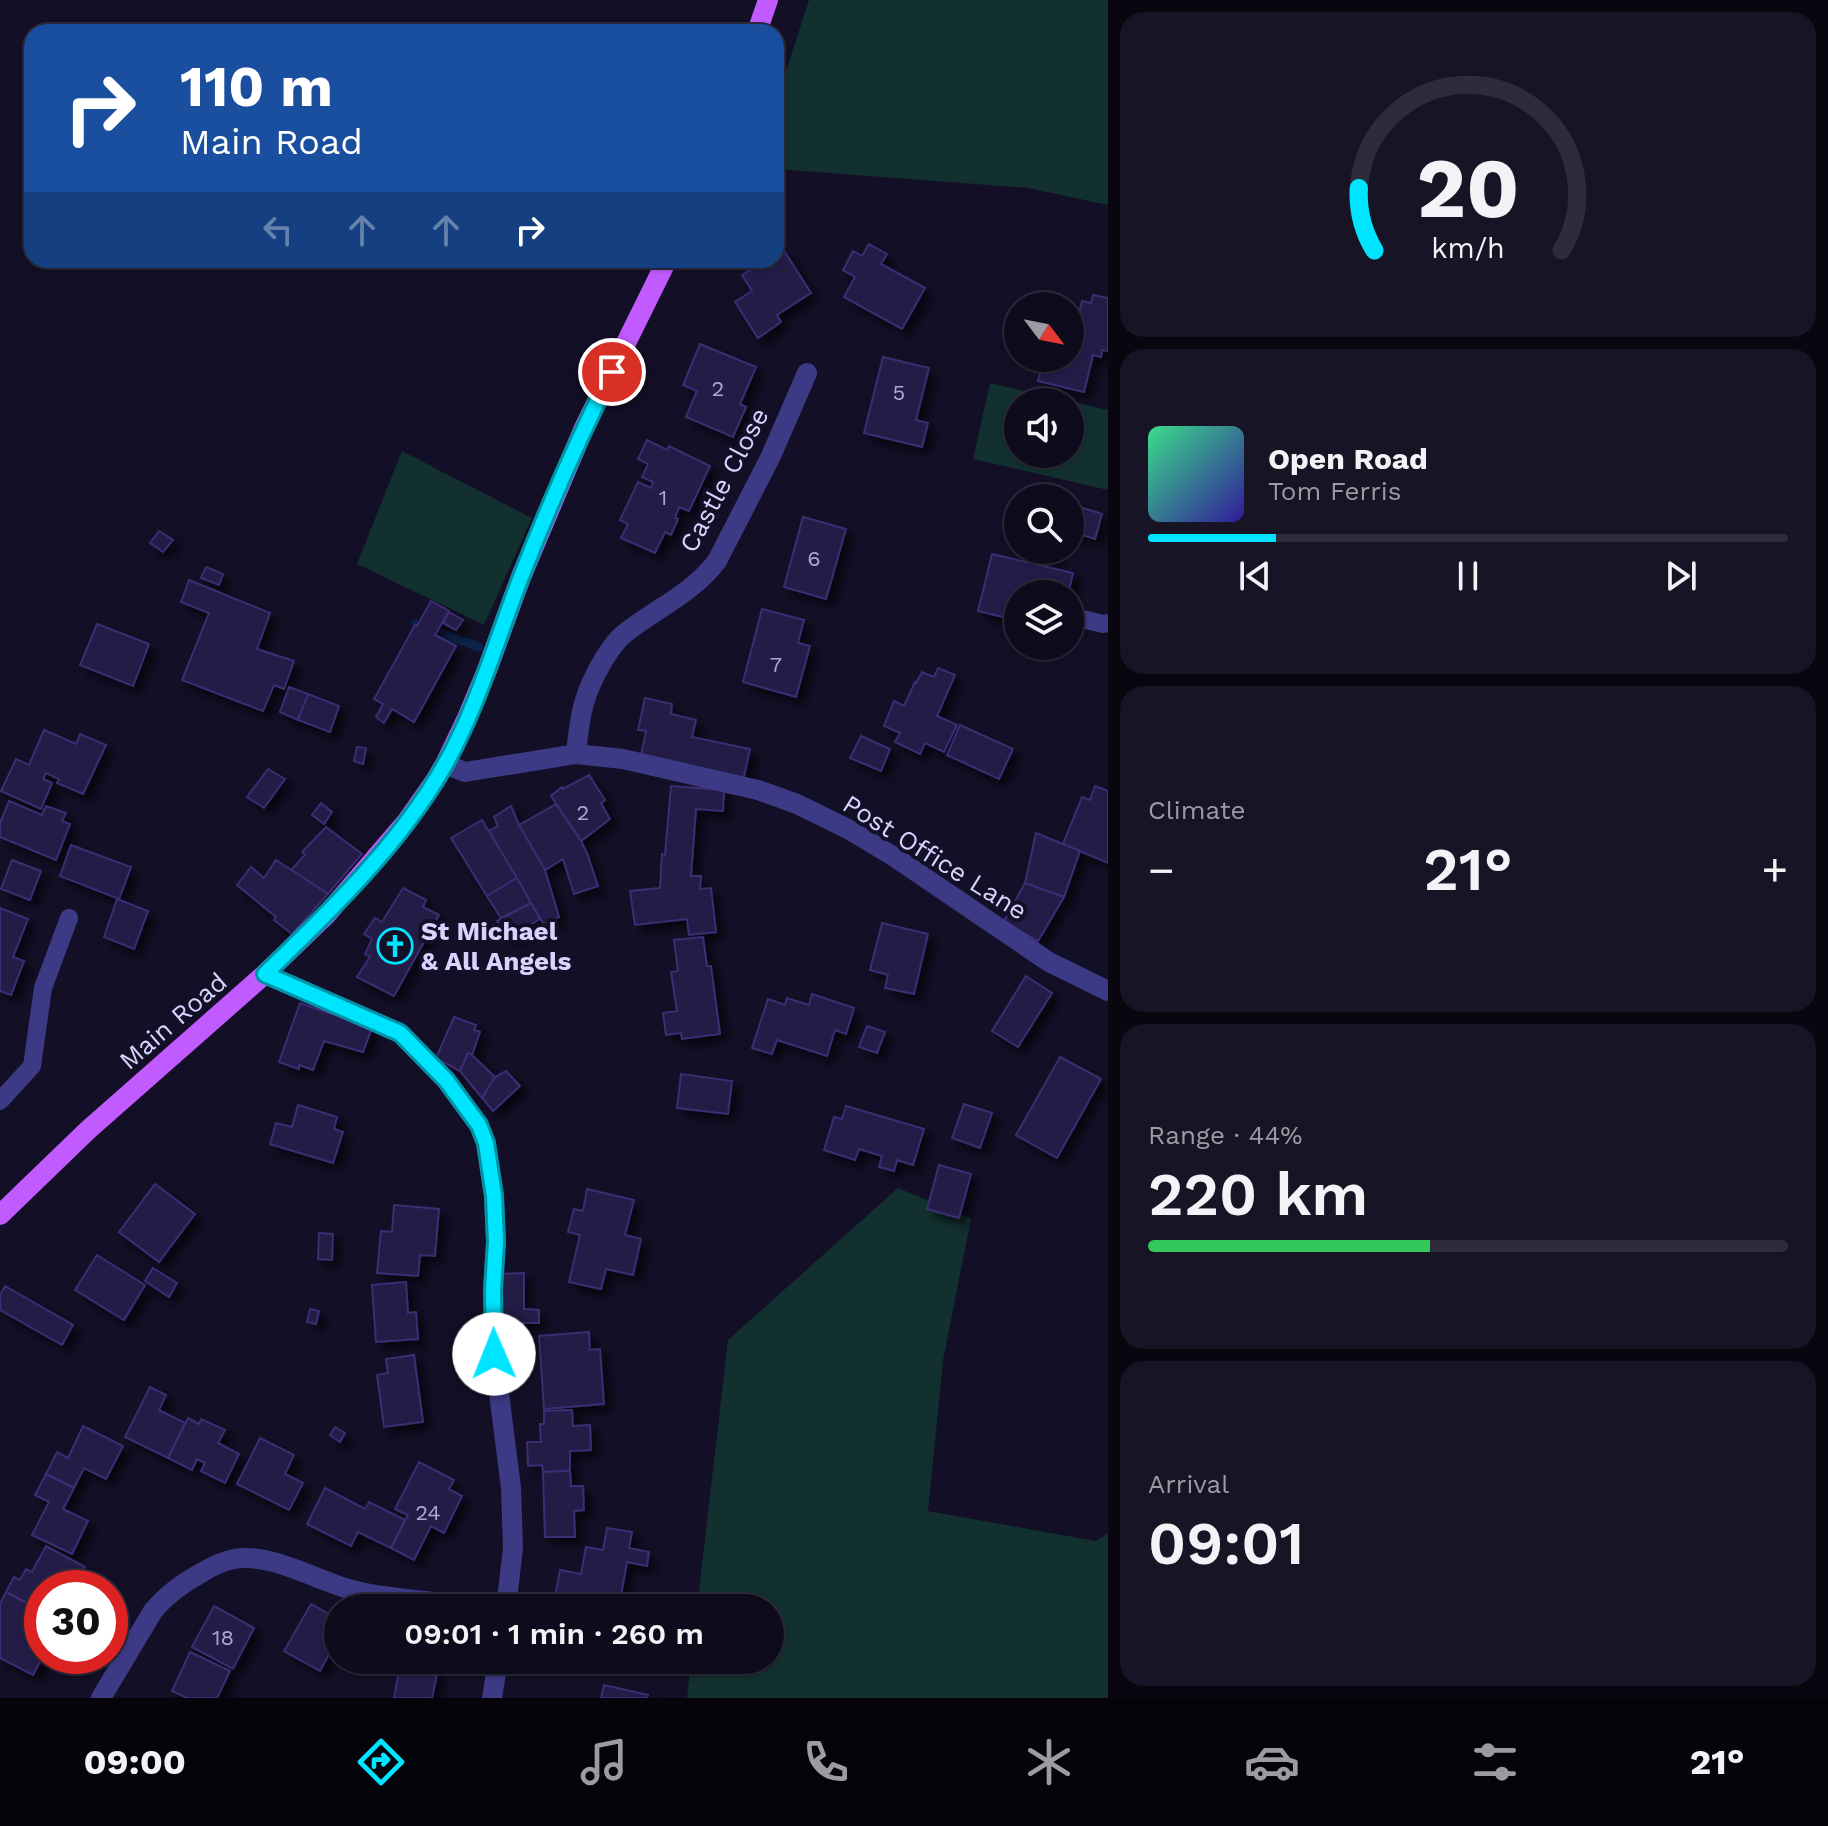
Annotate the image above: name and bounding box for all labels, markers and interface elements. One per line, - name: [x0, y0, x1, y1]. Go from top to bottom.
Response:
- text: 110 m: [180, 54, 333, 120]
- icon: right: [48, 56, 152, 160]
- text: Main Road: [180, 121, 363, 163]
- text: 20: [1416, 139, 1520, 236]
- icon: left: [256, 208, 300, 252]
- icon: ahead: [340, 208, 384, 252]
- icon: ahead: [424, 208, 468, 252]
- icon: right: [508, 208, 552, 252]
- text: km/h: [1431, 231, 1505, 265]
- north arrow: [1004, 292, 1084, 372]
- map controls: [1004, 292, 1084, 660]
- pin: [578, 338, 646, 406]
- icon: arrive: [590, 350, 634, 394]
- house number: 2: [712, 376, 724, 401]
- house number: 5: [893, 380, 905, 405]
- button: sound: [1004, 388, 1084, 468]
- street label: Castle Close: [673, 403, 775, 557]
- text: Open Road: [1268, 441, 1428, 476]
- text: Tom Ferris: [1268, 476, 1401, 506]
- button: search: [1004, 484, 1084, 564]
- house number: 1: [659, 485, 667, 510]
- house number: 6: [807, 546, 821, 571]
- icon: previous: [1233, 554, 1277, 598]
- icon: pause: [1446, 554, 1490, 598]
- icon: next: [1659, 554, 1703, 598]
- button: layers: [1004, 580, 1084, 660]
- house number: 7: [770, 652, 782, 677]
- street label: Post Office Lane: [837, 788, 1033, 926]
- text: Climate: [1148, 795, 1246, 825]
- house number: 2: [577, 800, 589, 825]
- text: 21°: [1423, 834, 1513, 905]
- text: −: [1148, 844, 1175, 896]
- text: +: [1761, 844, 1788, 896]
- place label: St Michael & All Angels: [421, 916, 572, 976]
- church icon: St Michael & All Angels: [376, 927, 414, 965]
- street label: Main Road: [113, 966, 233, 1076]
- text: Range · 44%: [1148, 1120, 1303, 1150]
- text: 220 km: [1148, 1159, 1368, 1230]
- position arrow: [452, 1312, 536, 1396]
- text: Arrival: [1148, 1469, 1229, 1499]
- house number: 24: [415, 1500, 441, 1525]
- text: 09:01: [1148, 1508, 1304, 1579]
- speed limit sign: 30: [24, 1570, 128, 1674]
- text: 09:01 · 1 min · 260 m: [404, 1616, 704, 1651]
- house number: 18: [212, 1625, 234, 1650]
- icon: directions: [353, 1734, 409, 1790]
- icon: music: [576, 1734, 632, 1790]
- icon: phone: [798, 1734, 854, 1790]
- icon: climate: [1021, 1734, 1077, 1790]
- icon: car: [1244, 1734, 1300, 1790]
- icon: filters: [1467, 1734, 1523, 1790]
- text: 09:00: [83, 1741, 186, 1783]
- text: 21°: [1690, 1741, 1745, 1783]

